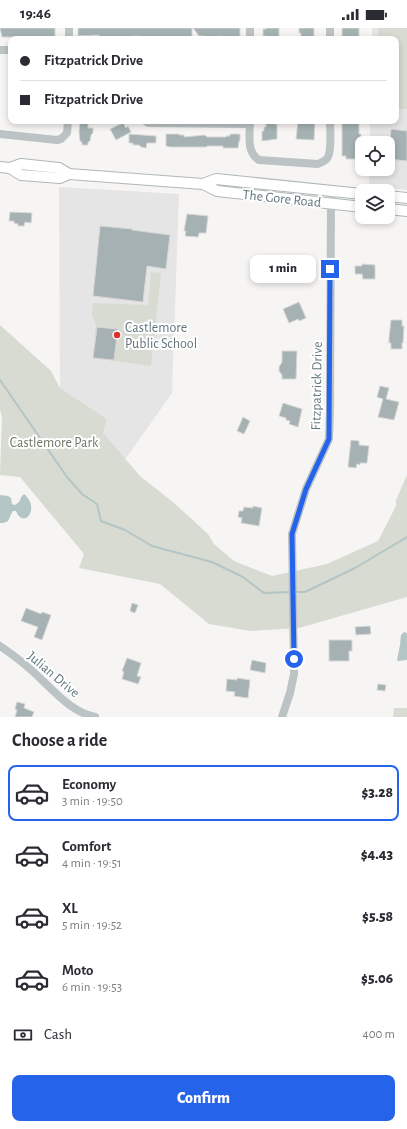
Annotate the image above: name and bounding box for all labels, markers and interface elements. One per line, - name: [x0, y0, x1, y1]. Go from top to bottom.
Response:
- text: 19:46: [20, 6, 51, 21]
- text: Fitzpatrick Drive: [44, 53, 143, 68]
- text: Fitzpatrick Drive: [44, 92, 143, 107]
- map controls: [355, 136, 395, 224]
- button: locate: [355, 136, 395, 176]
- button: layers: [355, 184, 395, 224]
- street label: The Gore Road: [242, 188, 322, 210]
- callout: 1 min: [250, 255, 316, 283]
- route end: [321, 260, 339, 278]
- text: 1 min: [269, 262, 297, 275]
- place label: Castlemore Public School: [125, 321, 197, 351]
- marker: Castlemore Public School: [112, 330, 122, 340]
- street label: Fitzpatrick Drive: [309, 341, 325, 431]
- park label: Castlemore Park: [10, 436, 99, 450]
- street label: Julian Drive: [25, 649, 82, 700]
- route start: [285, 650, 303, 668]
- text: Choose a ride: [12, 732, 107, 750]
- icon: car: [14, 775, 50, 811]
- text: Economy: [62, 777, 116, 792]
- text: $3.28: [361, 785, 393, 800]
- text: 3 min · 19:50: [62, 795, 123, 808]
- icon: car: [14, 837, 50, 873]
- text: Comfort: [62, 839, 111, 854]
- text: $4.43: [361, 847, 393, 862]
- text: 4 min · 19:51: [62, 857, 121, 870]
- icon: car: [14, 899, 50, 935]
- text: XL: [62, 901, 78, 916]
- text: $5.58: [362, 909, 393, 924]
- text: 5 min · 19:52: [62, 919, 122, 932]
- icon: car: [14, 961, 50, 997]
- text: Moto: [62, 963, 94, 978]
- text: $5.06: [361, 971, 393, 986]
- text: 6 min · 19:53: [62, 981, 122, 994]
- icon: cash: [12, 1024, 34, 1046]
- text: Cash: [44, 1027, 72, 1042]
- text: 400 m: [362, 1028, 395, 1041]
- button: Confirm: [12, 1075, 395, 1121]

